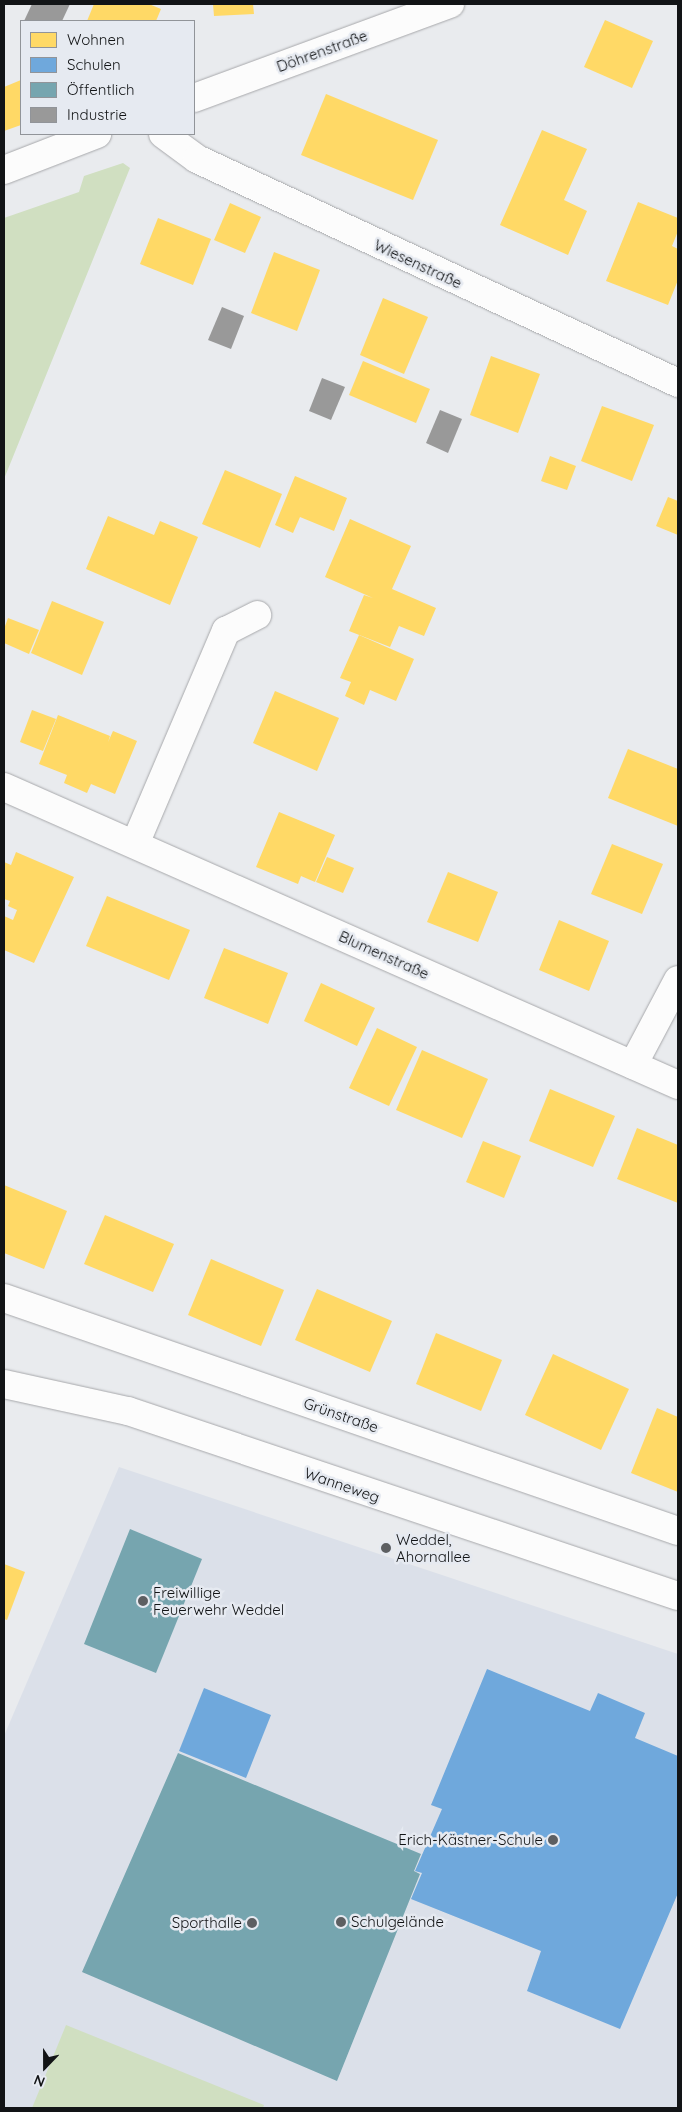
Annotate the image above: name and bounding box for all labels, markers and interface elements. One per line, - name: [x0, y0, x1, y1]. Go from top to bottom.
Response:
- legend: [20, 20, 195, 135]
- street label: Döhrenstraße: [274, 26, 370, 76]
- text: Wohnen: [67, 30, 125, 49]
- text: Schulen: [67, 55, 121, 74]
- text: Öffentlich: [67, 80, 134, 99]
- text: Industrie: [67, 105, 127, 124]
- street label: Wiesenstraße: [371, 236, 465, 292]
- street label: Blumenstraße: [336, 927, 432, 983]
- street label: Grünstraße: [301, 1394, 381, 1436]
- street label: Wanneweg: [302, 1464, 382, 1506]
- place label: Weddel, Ahornallee: [396, 1530, 471, 1565]
- marker: Weddel, Ahornallee: [380, 1542, 392, 1554]
- place label: Freiwillige Feuerwehr Weddel: [153, 1583, 284, 1618]
- marker: Freiwillige Feuerwehr Weddel: [137, 1595, 149, 1607]
- place label: Erich-Kästner-Schule: [398, 1831, 543, 1849]
- marker: Erich-Kästner-Schule: [547, 1834, 559, 1846]
- place label: Schulgelände: [351, 1913, 444, 1931]
- place label: Sporthalle: [172, 1914, 242, 1932]
- marker: Schulgelände: [335, 1916, 347, 1928]
- marker: Sporthalle: [246, 1917, 258, 1929]
- north arrow: [20, 2042, 70, 2092]
- text: N: [31, 2071, 48, 2091]

